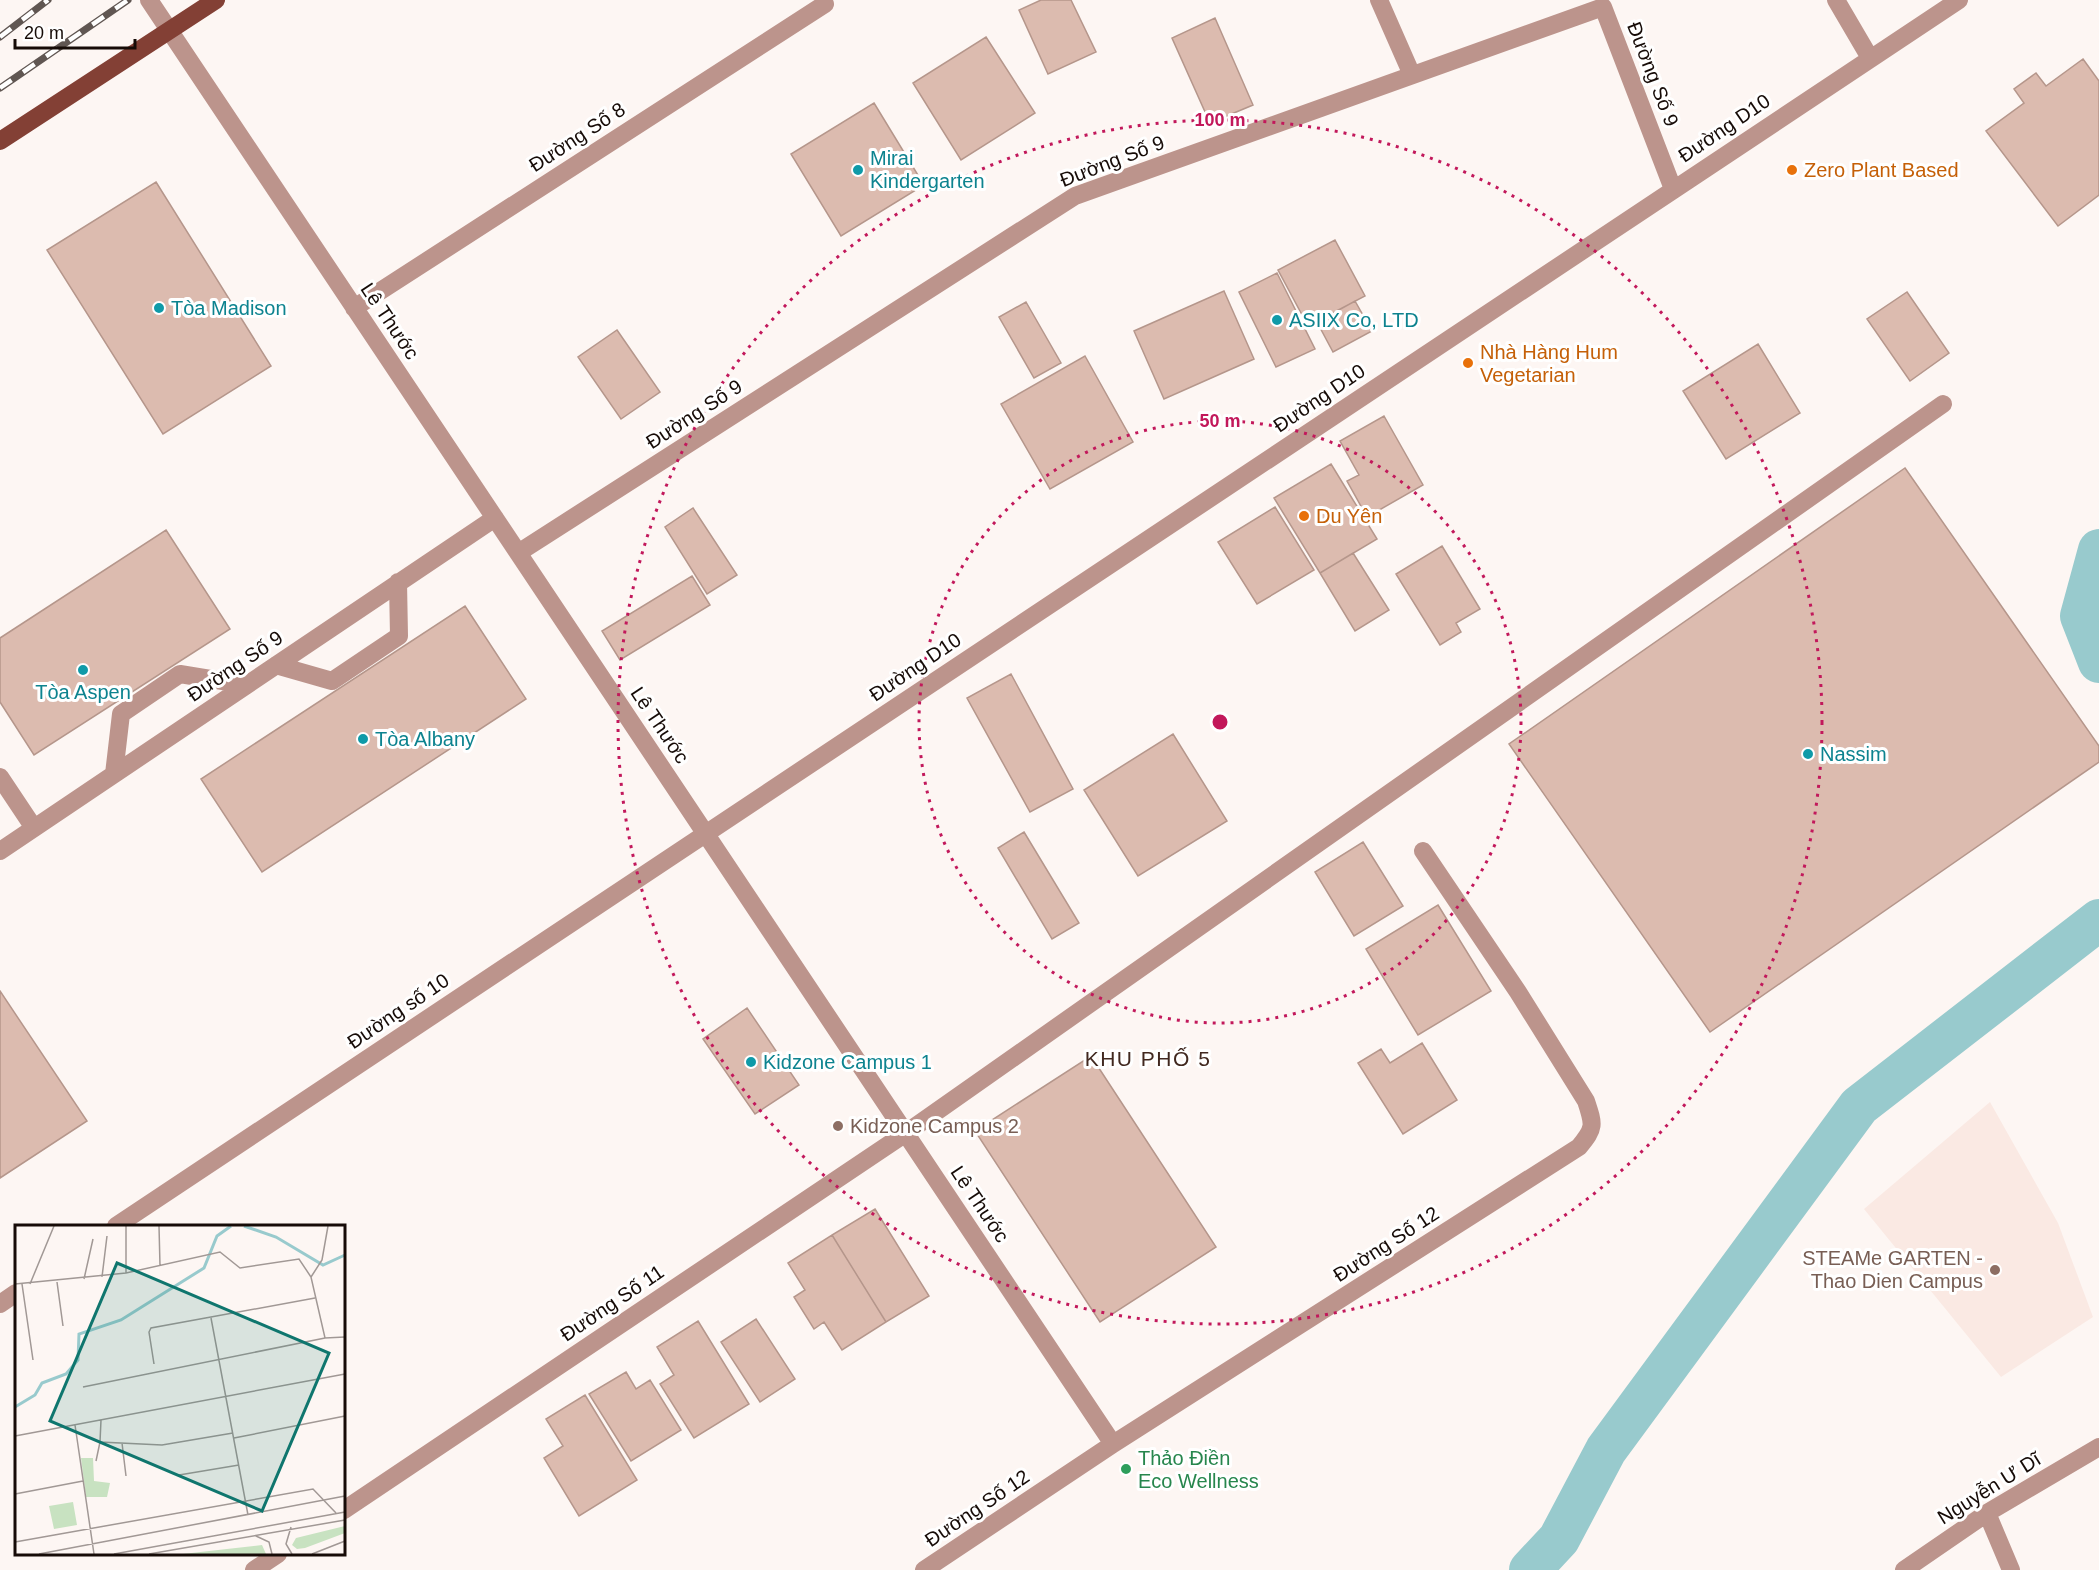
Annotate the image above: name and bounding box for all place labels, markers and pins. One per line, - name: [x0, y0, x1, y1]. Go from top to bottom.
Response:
- place label: Mirai Kindergarten: [870, 147, 985, 192]
- place label: Zero Plant Based: [1804, 159, 1959, 181]
- marker: Mirai Kindergarten: [851, 163, 865, 177]
- marker: Zero Plant Based: [1785, 163, 1799, 177]
- place label: Tòa Madison: [171, 297, 287, 319]
- marker: Tòa Madison: [152, 301, 166, 315]
- place label: ASIIX Co, LTD: [1289, 309, 1419, 331]
- marker: ASIIX Co, LTD: [1270, 313, 1284, 327]
- place label: Nhà Hàng Hum Vegetarian: [1480, 341, 1618, 386]
- marker: Nhà Hàng Hum Vegetarian: [1461, 356, 1475, 370]
- place label: Du Yên: [1316, 505, 1382, 527]
- marker: Du Yên: [1297, 509, 1311, 523]
- marker: Tòa Aspen: [76, 663, 90, 677]
- place label: Tòa Aspen: [35, 681, 131, 703]
- centre of rings: [1210, 712, 1230, 732]
- place label: Tòa Albany: [375, 728, 475, 750]
- marker: Tòa Albany: [356, 732, 370, 746]
- place label: Nassim: [1820, 743, 1887, 765]
- marker: Nassim: [1801, 747, 1815, 761]
- place label: Kidzone Campus 1: [763, 1051, 932, 1073]
- marker: Kidzone Campus 1: [744, 1055, 758, 1069]
- place label: Kidzone Campus 2: [850, 1115, 1019, 1137]
- marker: Kidzone Campus 2: [831, 1119, 845, 1133]
- place label: STEAMe GARTEN - Thao Dien Campus: [1802, 1247, 1983, 1292]
- marker: STEAMe GARTEN - Thao Dien Campus: [1988, 1263, 2002, 1277]
- place label: Thảo Điền Eco Wellness: [1138, 1447, 1259, 1492]
- marker: Thảo Điền Eco Wellness: [1119, 1462, 1133, 1476]

